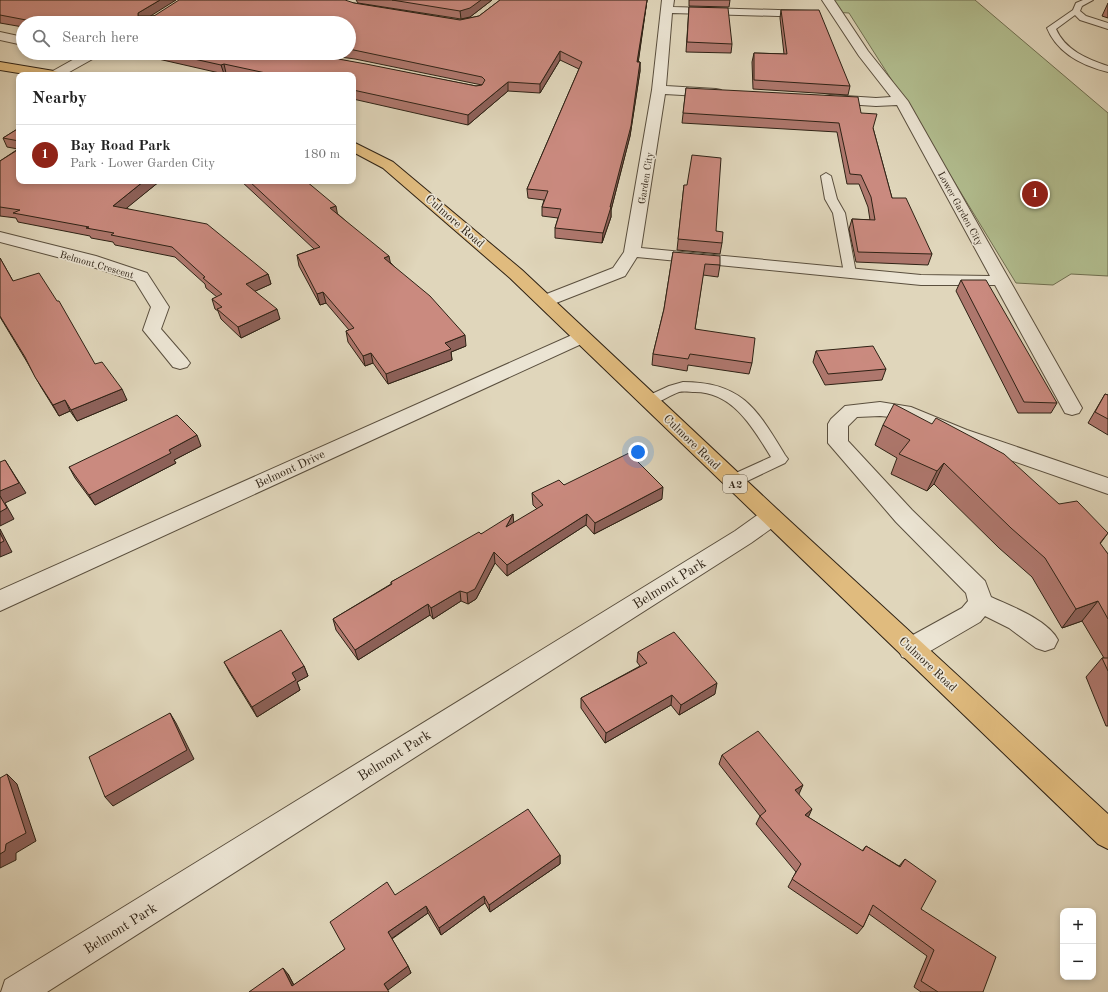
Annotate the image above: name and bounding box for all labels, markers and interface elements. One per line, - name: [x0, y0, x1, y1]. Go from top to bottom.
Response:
- search box: [16, 16, 356, 60]
- icon: search: [30, 27, 52, 49]
- text: Search here: [62, 31, 139, 46]
- text: Nearby: [32, 90, 87, 107]
- text: Bay Road Park: [70, 139, 171, 154]
- text: 1: [41, 148, 49, 161]
- text: 180 m: [303, 148, 340, 161]
- street label: Garden City: [637, 151, 655, 205]
- text: Park · Lower Garden City: [70, 157, 215, 170]
- street label: Lower Garden City: [936, 170, 985, 248]
- pin: 1: [1022, 179, 1048, 209]
- street label: Culmore Road: [423, 193, 486, 250]
- street label: Belmont Crescent: [59, 250, 135, 280]
- street label: Culmore Road: [661, 413, 722, 473]
- your location: [628, 442, 648, 462]
- street label: Belmont Drive: [254, 448, 328, 491]
- road number: A2: [723, 475, 747, 493]
- street label: Belmont Park: [631, 556, 709, 612]
- street label: Culmore Road: [896, 635, 958, 694]
- street label: Belmont Park: [356, 728, 434, 784]
- street label: Belmont Park: [82, 901, 160, 957]
- map controls: [1060, 908, 1096, 980]
- button: +: [1060, 908, 1096, 944]
- button: −: [1060, 944, 1096, 980]

